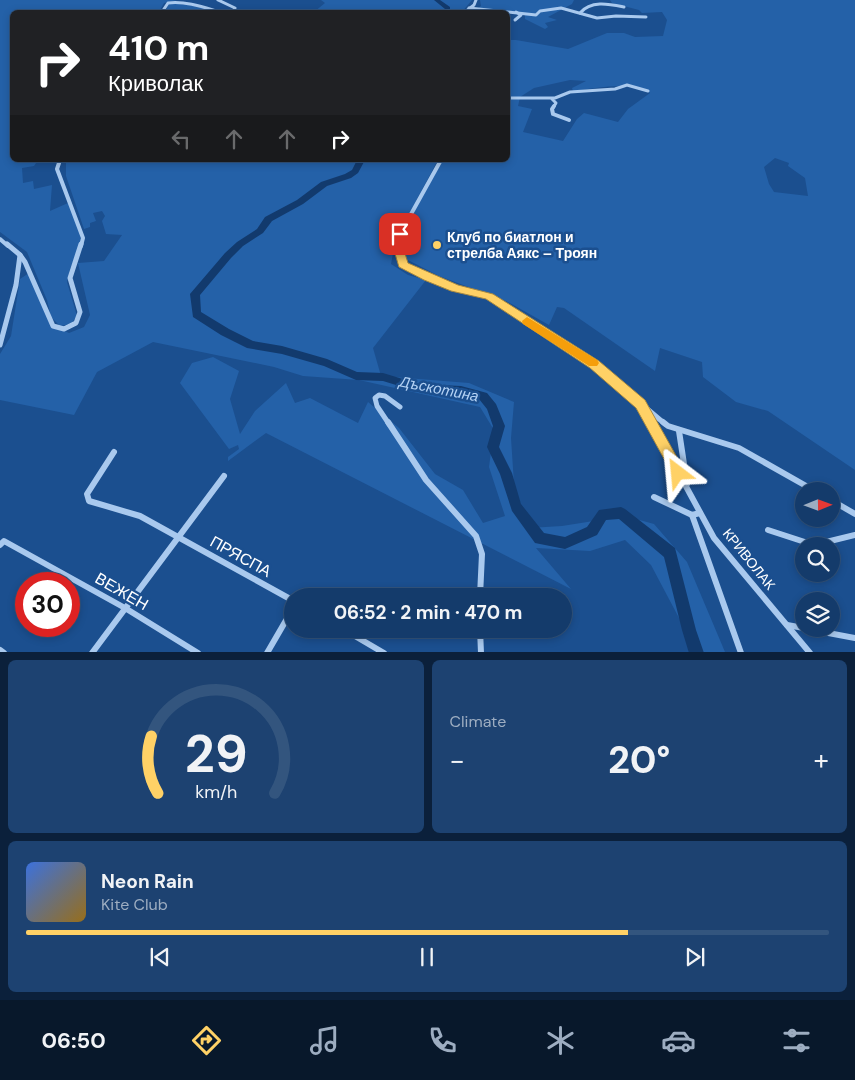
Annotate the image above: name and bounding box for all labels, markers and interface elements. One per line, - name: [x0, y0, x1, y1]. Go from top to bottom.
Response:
- text: 410 m: [108, 25, 209, 71]
- icon: right: [25, 30, 90, 95]
- text: Криволак: [108, 69, 203, 98]
- icon: left: [167, 125, 195, 153]
- icon: ahead: [220, 125, 248, 153]
- icon: ahead: [273, 125, 301, 153]
- icon: right: [326, 125, 354, 153]
- pin: [379, 213, 421, 255]
- icon: arrive: [386, 220, 414, 248]
- place label: Клуб по биатлон и стрелба Аякс – Троян: [447, 228, 597, 262]
- marker: Клуб по биатлон и стрелба Аякс – Троян: [431, 239, 443, 251]
- water label: Дъскотина: [396, 371, 480, 406]
- position arrow: [651, 446, 703, 498]
- north arrow: [795, 482, 840, 528]
- map controls: [795, 482, 840, 637]
- street label: КРИВОЛАК: [719, 525, 780, 594]
- street label: ПРЯСПА: [206, 531, 275, 582]
- button: search: [795, 537, 840, 582]
- street label: ВЕЖЕН: [91, 568, 152, 615]
- speed limit sign: 30: [15, 572, 80, 637]
- button: layers: [795, 592, 840, 637]
- text: 06:52 · 2 min · 470 m: [334, 600, 522, 625]
- text: Climate: [450, 711, 506, 732]
- text: 29: [184, 720, 247, 788]
- text: 20°: [608, 735, 670, 785]
- text: −: [450, 742, 465, 779]
- text: +: [814, 742, 829, 779]
- text: km/h: [195, 780, 237, 804]
- text: Neon Rain: [101, 869, 194, 894]
- text: Kite Club: [101, 894, 168, 915]
- icon: previous: [146, 943, 174, 971]
- icon: pause: [413, 943, 441, 971]
- icon: next: [681, 943, 709, 971]
- icon: directions: [189, 1023, 224, 1058]
- icon: music: [307, 1023, 342, 1058]
- icon: phone: [425, 1023, 460, 1058]
- icon: climate: [543, 1023, 578, 1058]
- icon: car: [661, 1023, 696, 1058]
- icon: filters: [779, 1023, 814, 1058]
- text: 06:50: [41, 1026, 106, 1055]

